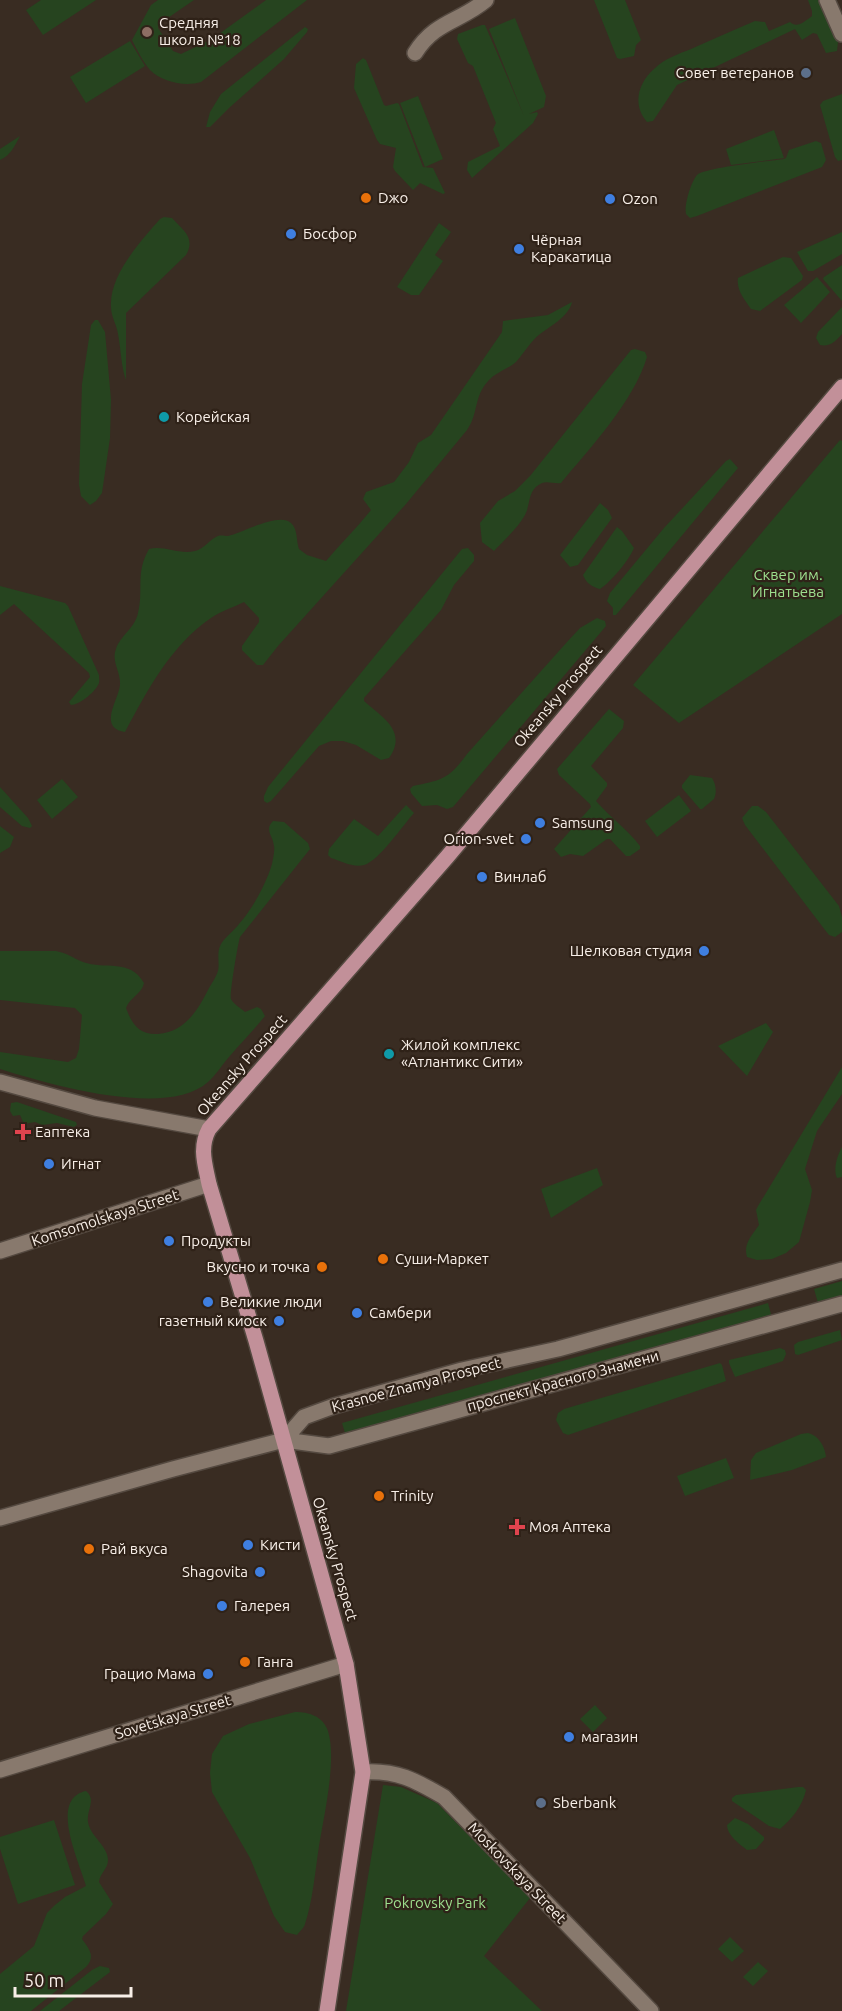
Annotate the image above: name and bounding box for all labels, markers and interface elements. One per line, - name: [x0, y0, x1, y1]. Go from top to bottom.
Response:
- place label: Средняя школа №18: [159, 14, 241, 48]
- marker: Средняя школа №18: [140, 25, 154, 39]
- place label: Совет ветеранов: [676, 64, 794, 81]
- marker: Совет ветеранов: [799, 66, 813, 80]
- place label: Dжо: [378, 189, 408, 206]
- place label: Ozon: [622, 190, 658, 207]
- marker: Dжо: [359, 191, 373, 205]
- marker: Ozon: [603, 192, 617, 206]
- place label: Босфор: [303, 225, 357, 242]
- marker: Босфор: [284, 227, 298, 241]
- place label: Чёрная Каракатица: [531, 231, 612, 265]
- marker: Чёрная Каракатица: [512, 242, 526, 256]
- place label: Корейская: [176, 408, 250, 425]
- marker: Корейская: [157, 410, 171, 424]
- park label: Cквер им. Игнатьева: [752, 566, 824, 600]
- street label: Okeansky Prospect: [510, 641, 605, 750]
- place label: Samsung: [552, 814, 613, 831]
- marker: Samsung: [533, 816, 547, 830]
- place label: Orion-svet: [443, 830, 514, 847]
- marker: Orion-svet: [519, 832, 533, 846]
- place label: Винлаб: [494, 868, 546, 885]
- marker: Винлаб: [475, 870, 489, 884]
- place label: Шелковая студия: [570, 942, 692, 959]
- marker: Шелковая студия: [697, 944, 711, 958]
- street label: Okeansky Prospect: [193, 1011, 290, 1119]
- place label: Жилой комплекс «Атлантикс Сити»: [401, 1036, 523, 1070]
- marker: Жилой комплекс «Атлантикс Сити»: [382, 1047, 396, 1061]
- place label: Еаптека: [35, 1123, 90, 1140]
- marker: Еаптека: [16, 1125, 30, 1139]
- place label: Игнат: [61, 1155, 101, 1172]
- marker: Игнат: [42, 1157, 56, 1171]
- street label: Komsomolskaya Street: [29, 1186, 181, 1249]
- place label: Продукты: [181, 1232, 251, 1249]
- marker: Продукты: [162, 1234, 176, 1248]
- place label: Суши-Маркет: [395, 1250, 489, 1267]
- marker: Суши-Маркет: [376, 1252, 390, 1266]
- place label: Вкусно и точка: [206, 1258, 310, 1275]
- marker: Вкусно и точка: [315, 1260, 329, 1274]
- place label: Великие люди: [220, 1293, 322, 1310]
- marker: Великие люди: [201, 1295, 215, 1309]
- place label: Самбери: [369, 1304, 432, 1321]
- marker: Самбери: [350, 1306, 364, 1320]
- place label: газетный киоск: [159, 1312, 267, 1329]
- marker: газетный киоск: [272, 1314, 286, 1328]
- street label: проспект Красного Знамени: [465, 1347, 661, 1414]
- street label: Krasnoe Znamya Prospect: [330, 1354, 502, 1415]
- place label: Trinity: [391, 1487, 434, 1504]
- marker: Trinity: [372, 1489, 386, 1503]
- street label: Okeansky Prospect: [310, 1495, 361, 1623]
- place label: Моя Аптека: [529, 1518, 611, 1535]
- marker: Моя Аптека: [510, 1520, 524, 1534]
- place label: Кисти: [260, 1536, 301, 1553]
- marker: Кисти: [241, 1538, 255, 1552]
- place label: Рай вкуса: [101, 1540, 168, 1557]
- marker: Рай вкуса: [82, 1542, 96, 1556]
- place label: Shagovita: [182, 1563, 248, 1580]
- marker: Shagovita: [253, 1565, 267, 1579]
- place label: Галерея: [234, 1597, 290, 1614]
- marker: Галерея: [215, 1599, 229, 1613]
- place label: Ганга: [257, 1653, 293, 1670]
- marker: Ганга: [238, 1655, 252, 1669]
- place label: Грацио Мама: [104, 1665, 196, 1682]
- marker: Грацио Мама: [201, 1667, 215, 1681]
- street label: Sovetskaya Street: [113, 1691, 233, 1742]
- place label: магазин: [581, 1728, 638, 1745]
- marker: магазин: [562, 1730, 576, 1744]
- place label: Sberbank: [553, 1794, 617, 1811]
- marker: Sberbank: [534, 1796, 548, 1810]
- street label: Moskovskaya Street: [465, 1819, 570, 1927]
- park label: Pokrovsky Park: [384, 1894, 486, 1911]
- scale bar: [15, 1960, 130, 1998]
- text: 50 m: [24, 1970, 64, 1990]

